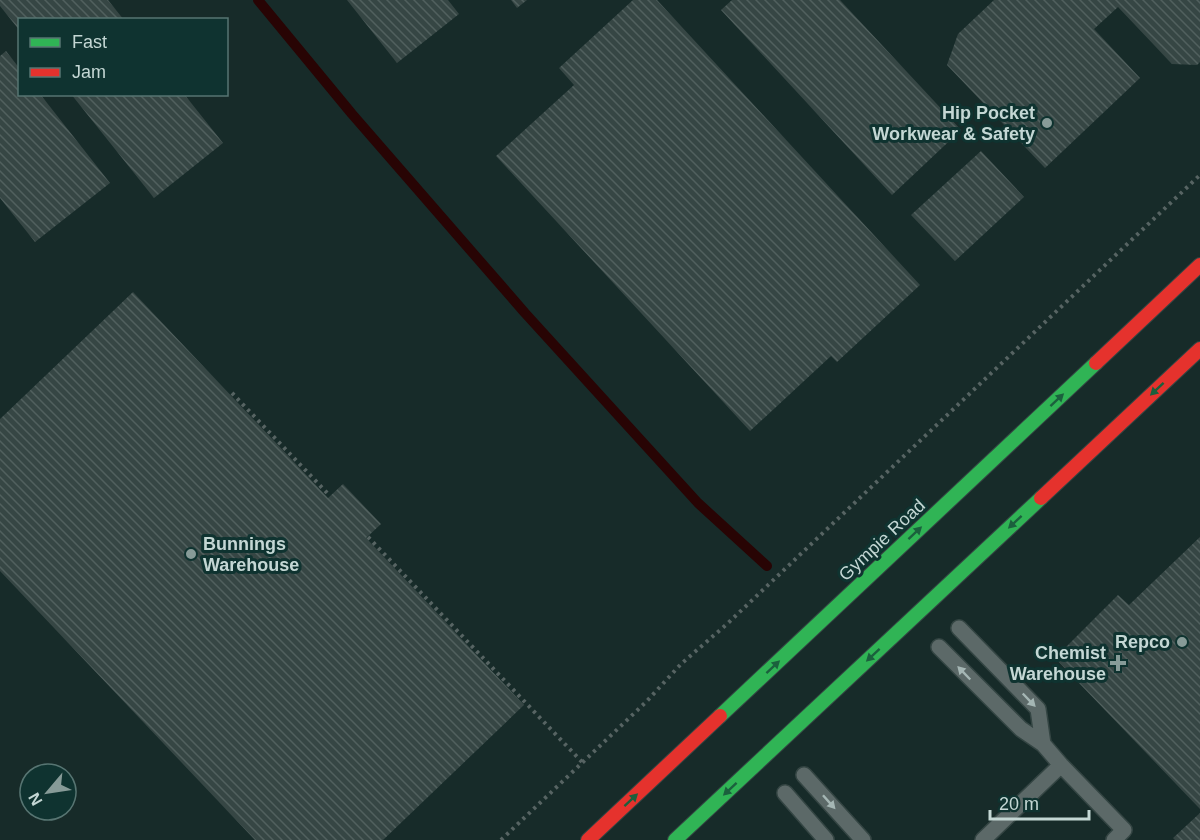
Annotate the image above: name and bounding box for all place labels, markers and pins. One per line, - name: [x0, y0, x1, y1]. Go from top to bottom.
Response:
- place label: Hip Pocket Workwear & Safety: [872, 103, 1035, 144]
- marker: Hip Pocket Workwear & Safety: [1040, 116, 1054, 130]
- place label: Bunnings Warehouse: [203, 534, 299, 575]
- marker: Bunnings Warehouse: [184, 547, 198, 561]
- place label: Repco: [1115, 632, 1170, 652]
- marker: Repco: [1175, 635, 1189, 649]
- place label: Chemist Warehouse: [1010, 643, 1106, 684]
- marker: Chemist Warehouse: [1111, 656, 1125, 670]

